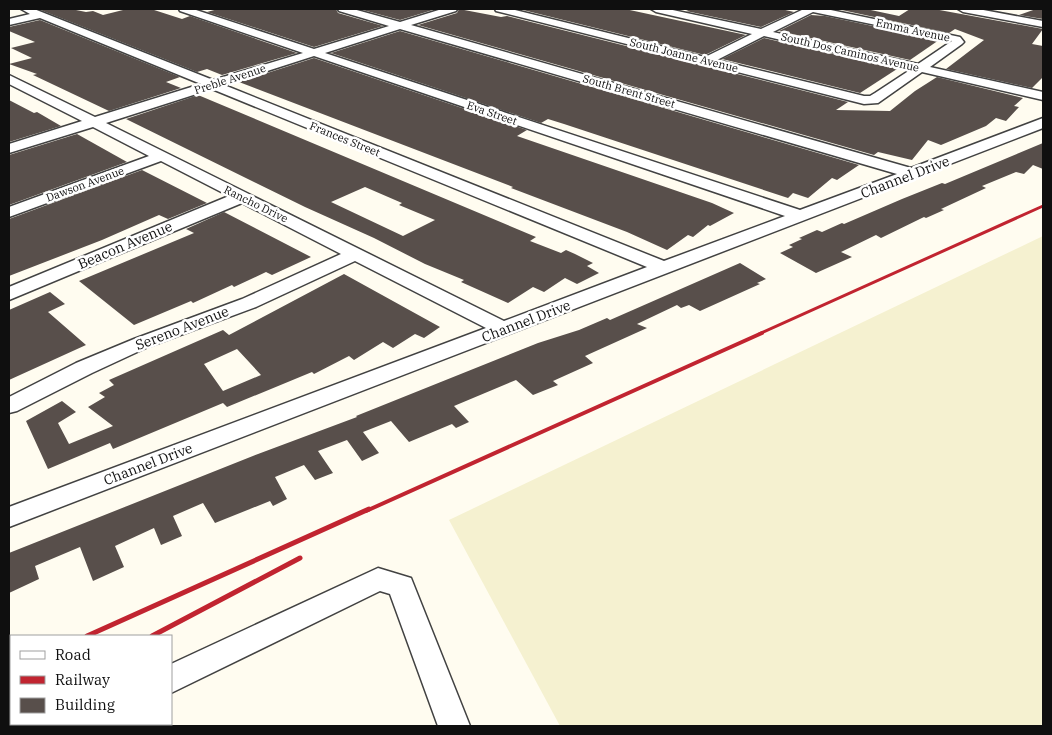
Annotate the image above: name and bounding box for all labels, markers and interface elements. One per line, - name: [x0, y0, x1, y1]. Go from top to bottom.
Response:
- street label: Emma Avenue: [875, 15, 951, 45]
- street label: South Dos Caminos Avenue: [779, 29, 921, 75]
- street label: South Joanne Avenue: [628, 35, 740, 75]
- street label: Preble Avenue: [192, 61, 268, 97]
- street label: South Brent Street: [581, 71, 677, 111]
- street label: Eva Street: [465, 98, 519, 128]
- street label: Frances Street: [308, 118, 382, 160]
- street label: Channel Drive: [858, 152, 952, 202]
- street label: Dawson Avenue: [44, 163, 126, 205]
- street label: Rancho Drive: [222, 182, 290, 226]
- street label: Beacon Avenue: [75, 217, 175, 273]
- street label: Channel Drive: [479, 296, 573, 346]
- street label: Sereno Avenue: [133, 302, 231, 354]
- street label: Channel Drive: [101, 439, 195, 489]
- legend: [10, 635, 172, 725]
- text: Road: [55, 645, 91, 664]
- text: Railway: [55, 670, 110, 689]
- text: Building: [55, 695, 115, 714]

